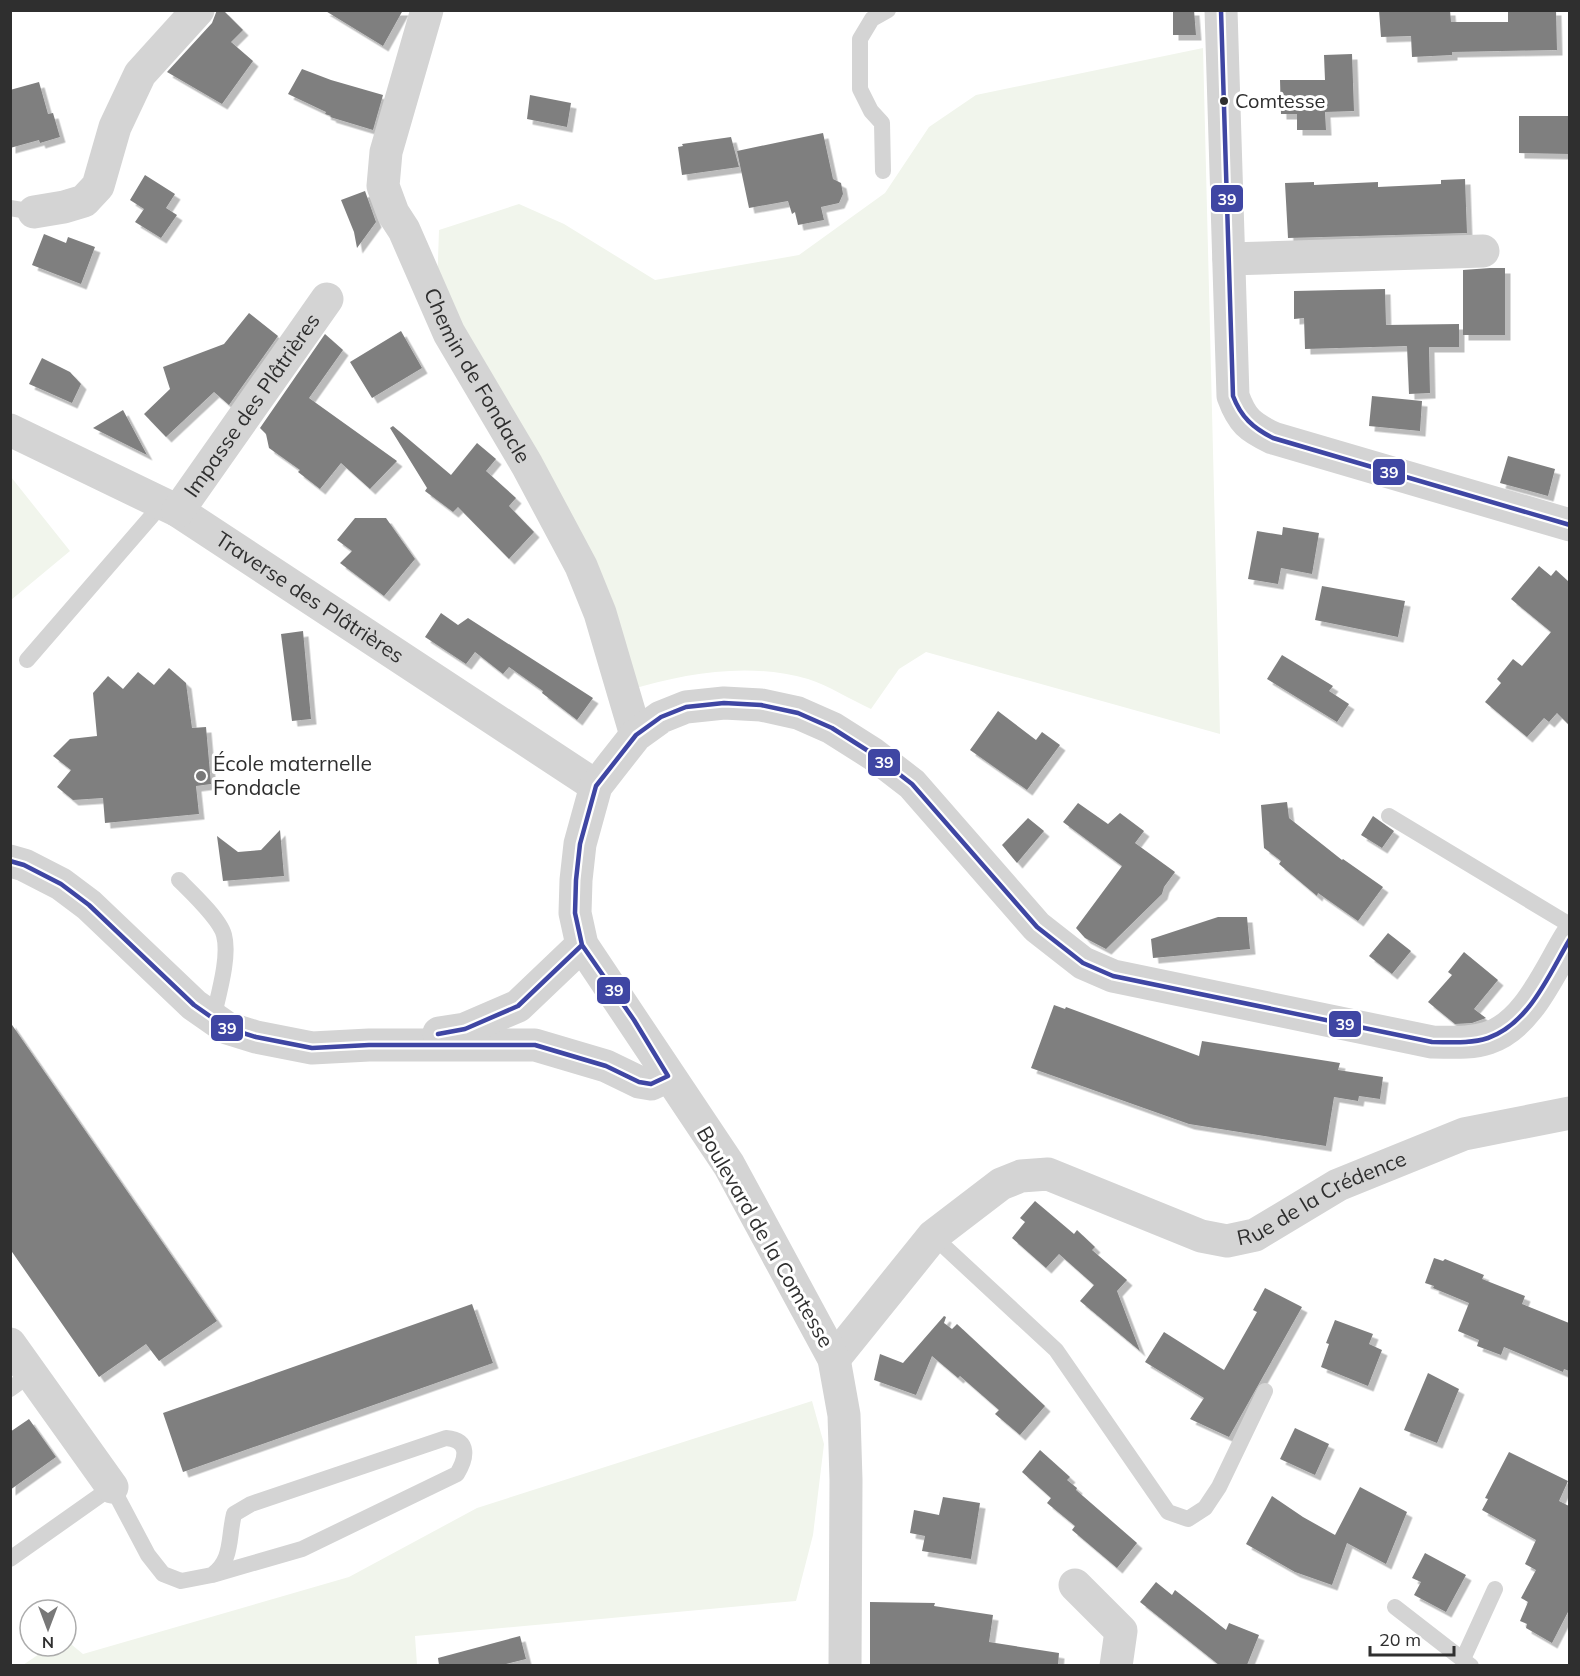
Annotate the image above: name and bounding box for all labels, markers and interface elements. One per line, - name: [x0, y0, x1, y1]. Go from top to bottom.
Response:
- place label: Comtesse: [1235, 88, 1325, 113]
- marker: Comtesse: [1218, 95, 1230, 107]
- line badge: 39: [1210, 184, 1244, 213]
- text: 39: [1217, 189, 1237, 209]
- street label: Chemin de Fondacle: [419, 284, 537, 467]
- street label: Impasse des Plâtrières: [178, 308, 325, 502]
- line badge: 39: [1372, 458, 1406, 486]
- text: 39: [1379, 462, 1399, 482]
- street label: Traverse des Plâtrières: [211, 525, 409, 668]
- line badge: 39: [867, 748, 901, 777]
- place label: École maternelle Fondacle: [213, 750, 372, 800]
- text: 39: [874, 752, 894, 772]
- marker: École maternelle Fondacle: [194, 769, 208, 783]
- line badge: 39: [596, 976, 631, 1005]
- text: 39: [604, 980, 624, 1000]
- line badge: 39: [1328, 1010, 1362, 1038]
- line badge: 39: [210, 1014, 244, 1042]
- text: 39: [1335, 1014, 1355, 1034]
- text: 39: [217, 1018, 237, 1038]
- street label: Boulevard de la Comtesse: [692, 1121, 840, 1352]
- street label: Rue de la Crédence: [1234, 1145, 1410, 1251]
- north arrow: [18, 1598, 78, 1658]
- scale bar: [1370, 1619, 1454, 1657]
- text: 20 m: [1379, 1628, 1421, 1651]
- text: N: [42, 1633, 54, 1653]

